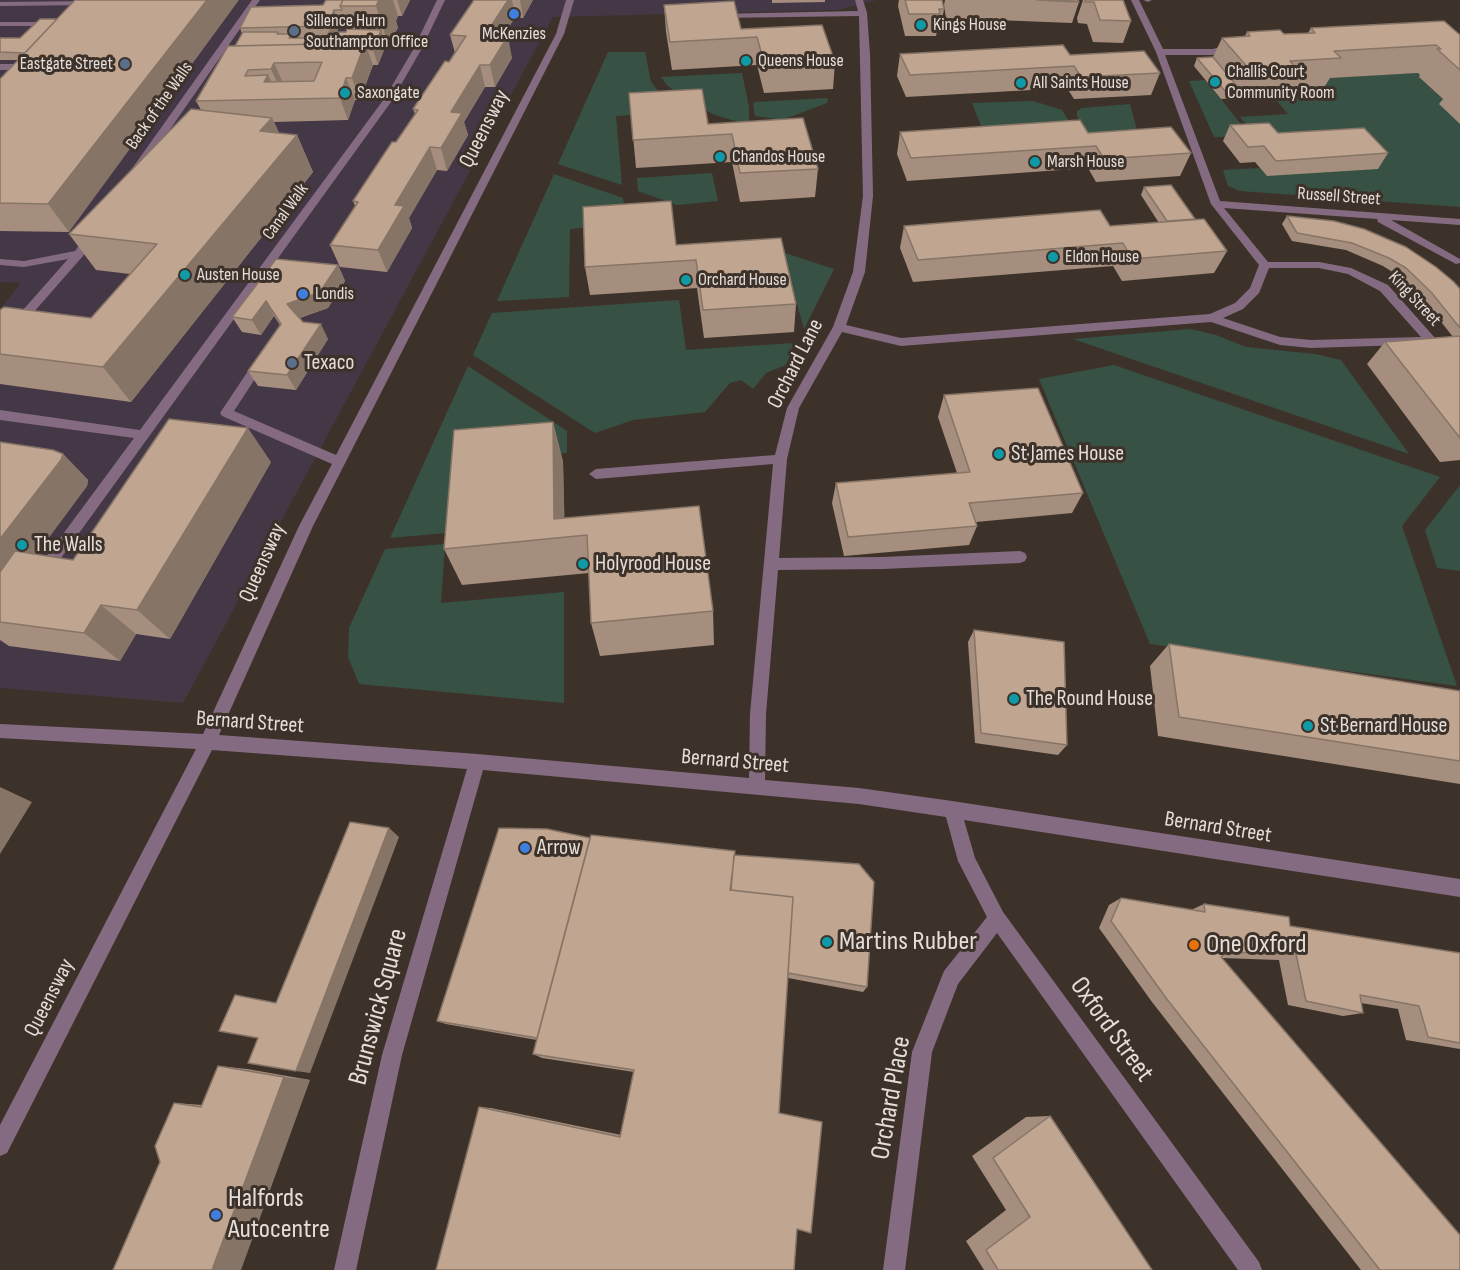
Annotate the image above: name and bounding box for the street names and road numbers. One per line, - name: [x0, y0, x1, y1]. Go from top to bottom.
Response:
- street label: Back of the Walls: [122, 58, 198, 154]
- street label: Queensway: [454, 86, 516, 172]
- street label: Canal Walk: [258, 180, 314, 244]
- street label: Russell Street: [1297, 183, 1381, 211]
- street label: King Street: [1383, 267, 1445, 331]
- street label: Orchard Lane: [762, 315, 830, 413]
- street label: Queensway: [234, 519, 292, 607]
- street label: Bernard Street: [195, 706, 305, 740]
- street label: Bernard Street: [680, 744, 790, 780]
- street label: Bernard Street: [1163, 807, 1273, 849]
- street label: Brunswick Square: [343, 925, 415, 1089]
- street label: Queensway: [19, 955, 81, 1041]
- street label: Oxford Street: [1062, 971, 1160, 1089]
- street label: Orchard Place: [865, 1034, 919, 1162]

